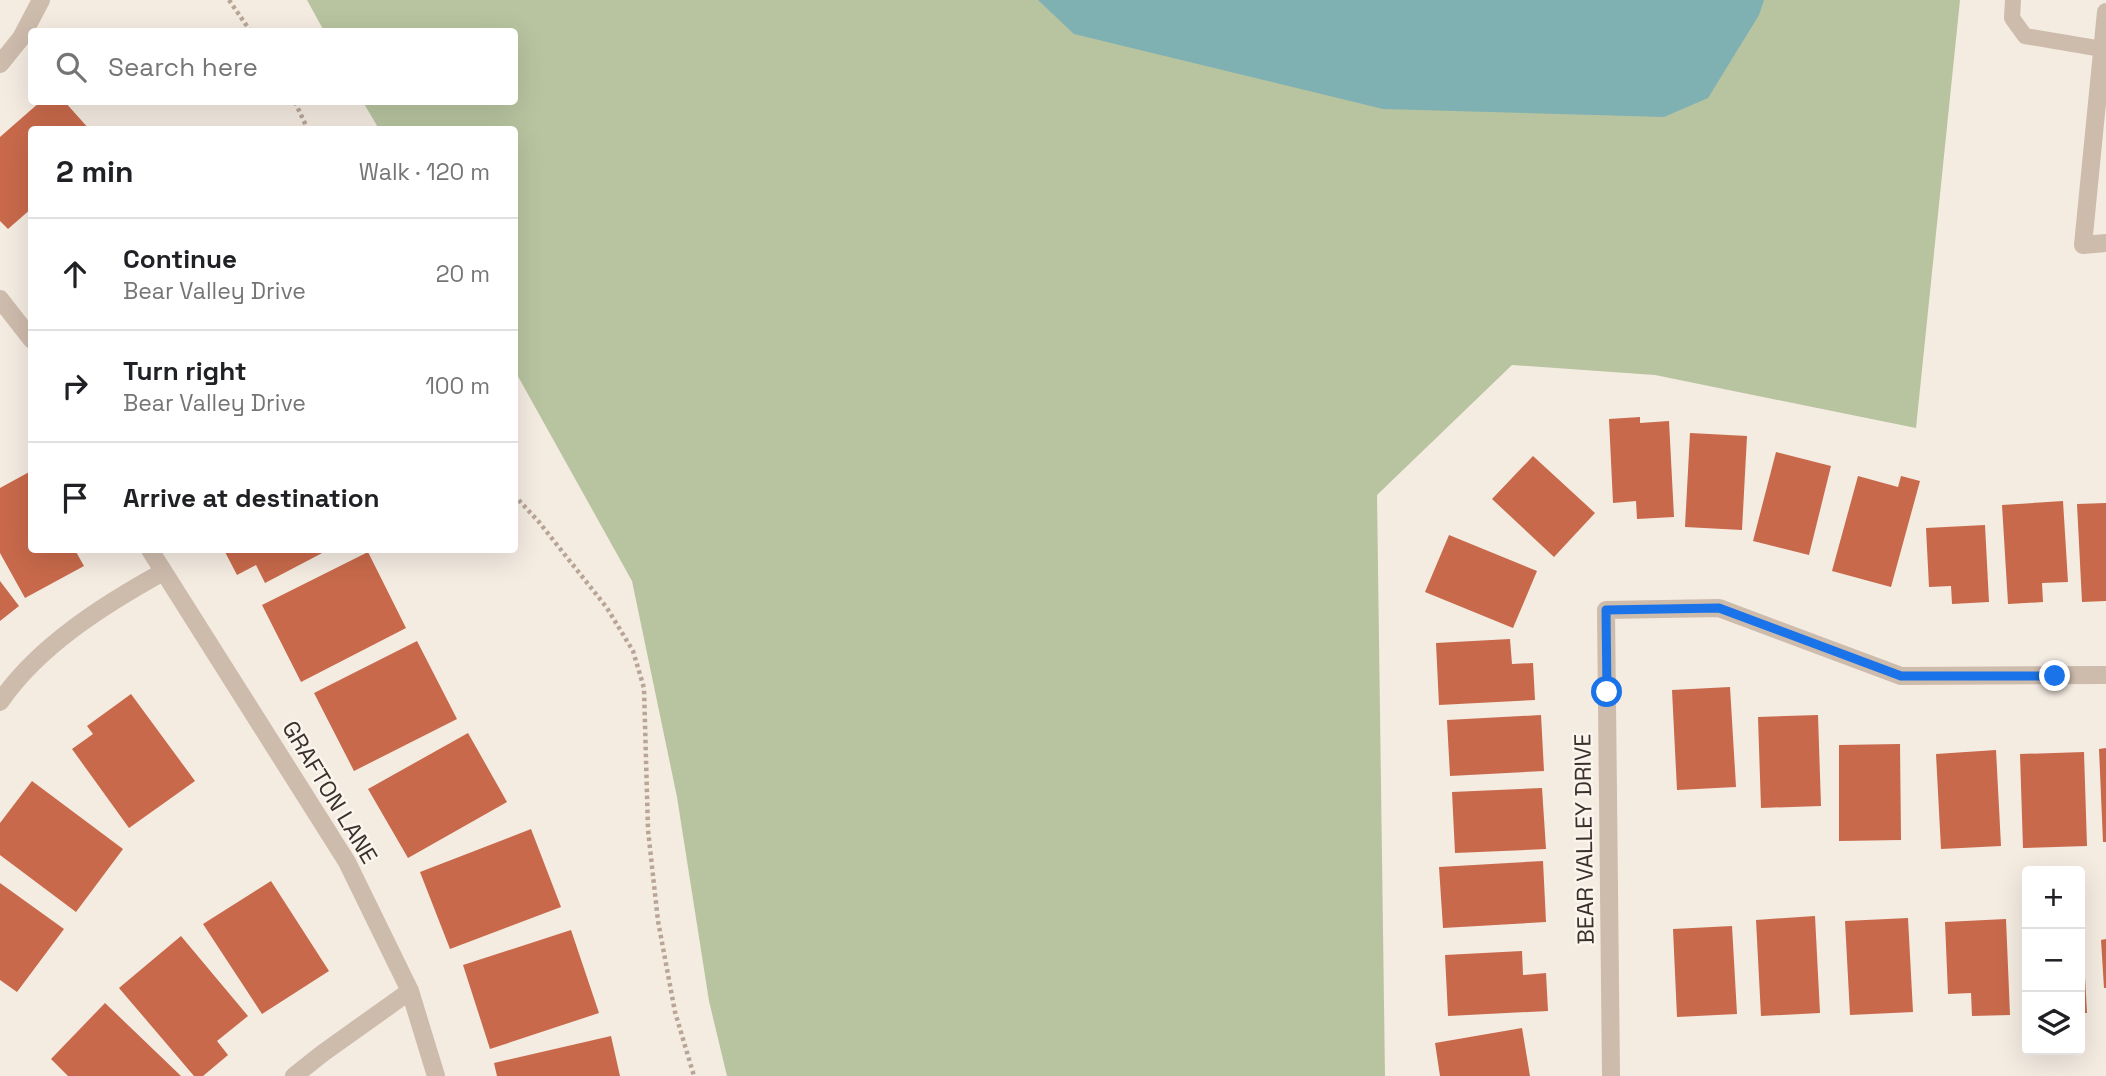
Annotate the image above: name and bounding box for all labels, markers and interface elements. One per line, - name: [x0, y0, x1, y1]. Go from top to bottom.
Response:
- search box: [28, 28, 518, 105]
- icon: search: [52, 48, 90, 86]
- text: Search here: [108, 50, 258, 84]
- text: 2 min: [56, 152, 134, 191]
- text: Walk · 120 m: [359, 157, 490, 187]
- text: Continue: [123, 242, 237, 276]
- icon: ahead: [56, 255, 94, 293]
- text: 20 m: [436, 259, 490, 289]
- text: Bear Valley Drive: [123, 276, 306, 306]
- text: Turn right: [123, 354, 247, 388]
- icon: right: [56, 367, 94, 405]
- text: 100 m: [425, 371, 490, 401]
- text: Bear Valley Drive: [123, 388, 306, 418]
- icon: arrive: [56, 479, 94, 517]
- text: Arrive at destination: [123, 481, 380, 515]
- route end: [2039, 660, 2070, 691]
- route start: [1591, 676, 1622, 707]
- street label: GRAFTON LANE: [276, 715, 384, 869]
- street label: BEAR VALLEY DRIVE: [1567, 733, 1601, 945]
- map controls: [2022, 866, 2085, 1055]
- button: +: [2022, 866, 2085, 929]
- button: −: [2022, 929, 2085, 992]
- button: layers: [2022, 992, 2085, 1055]

